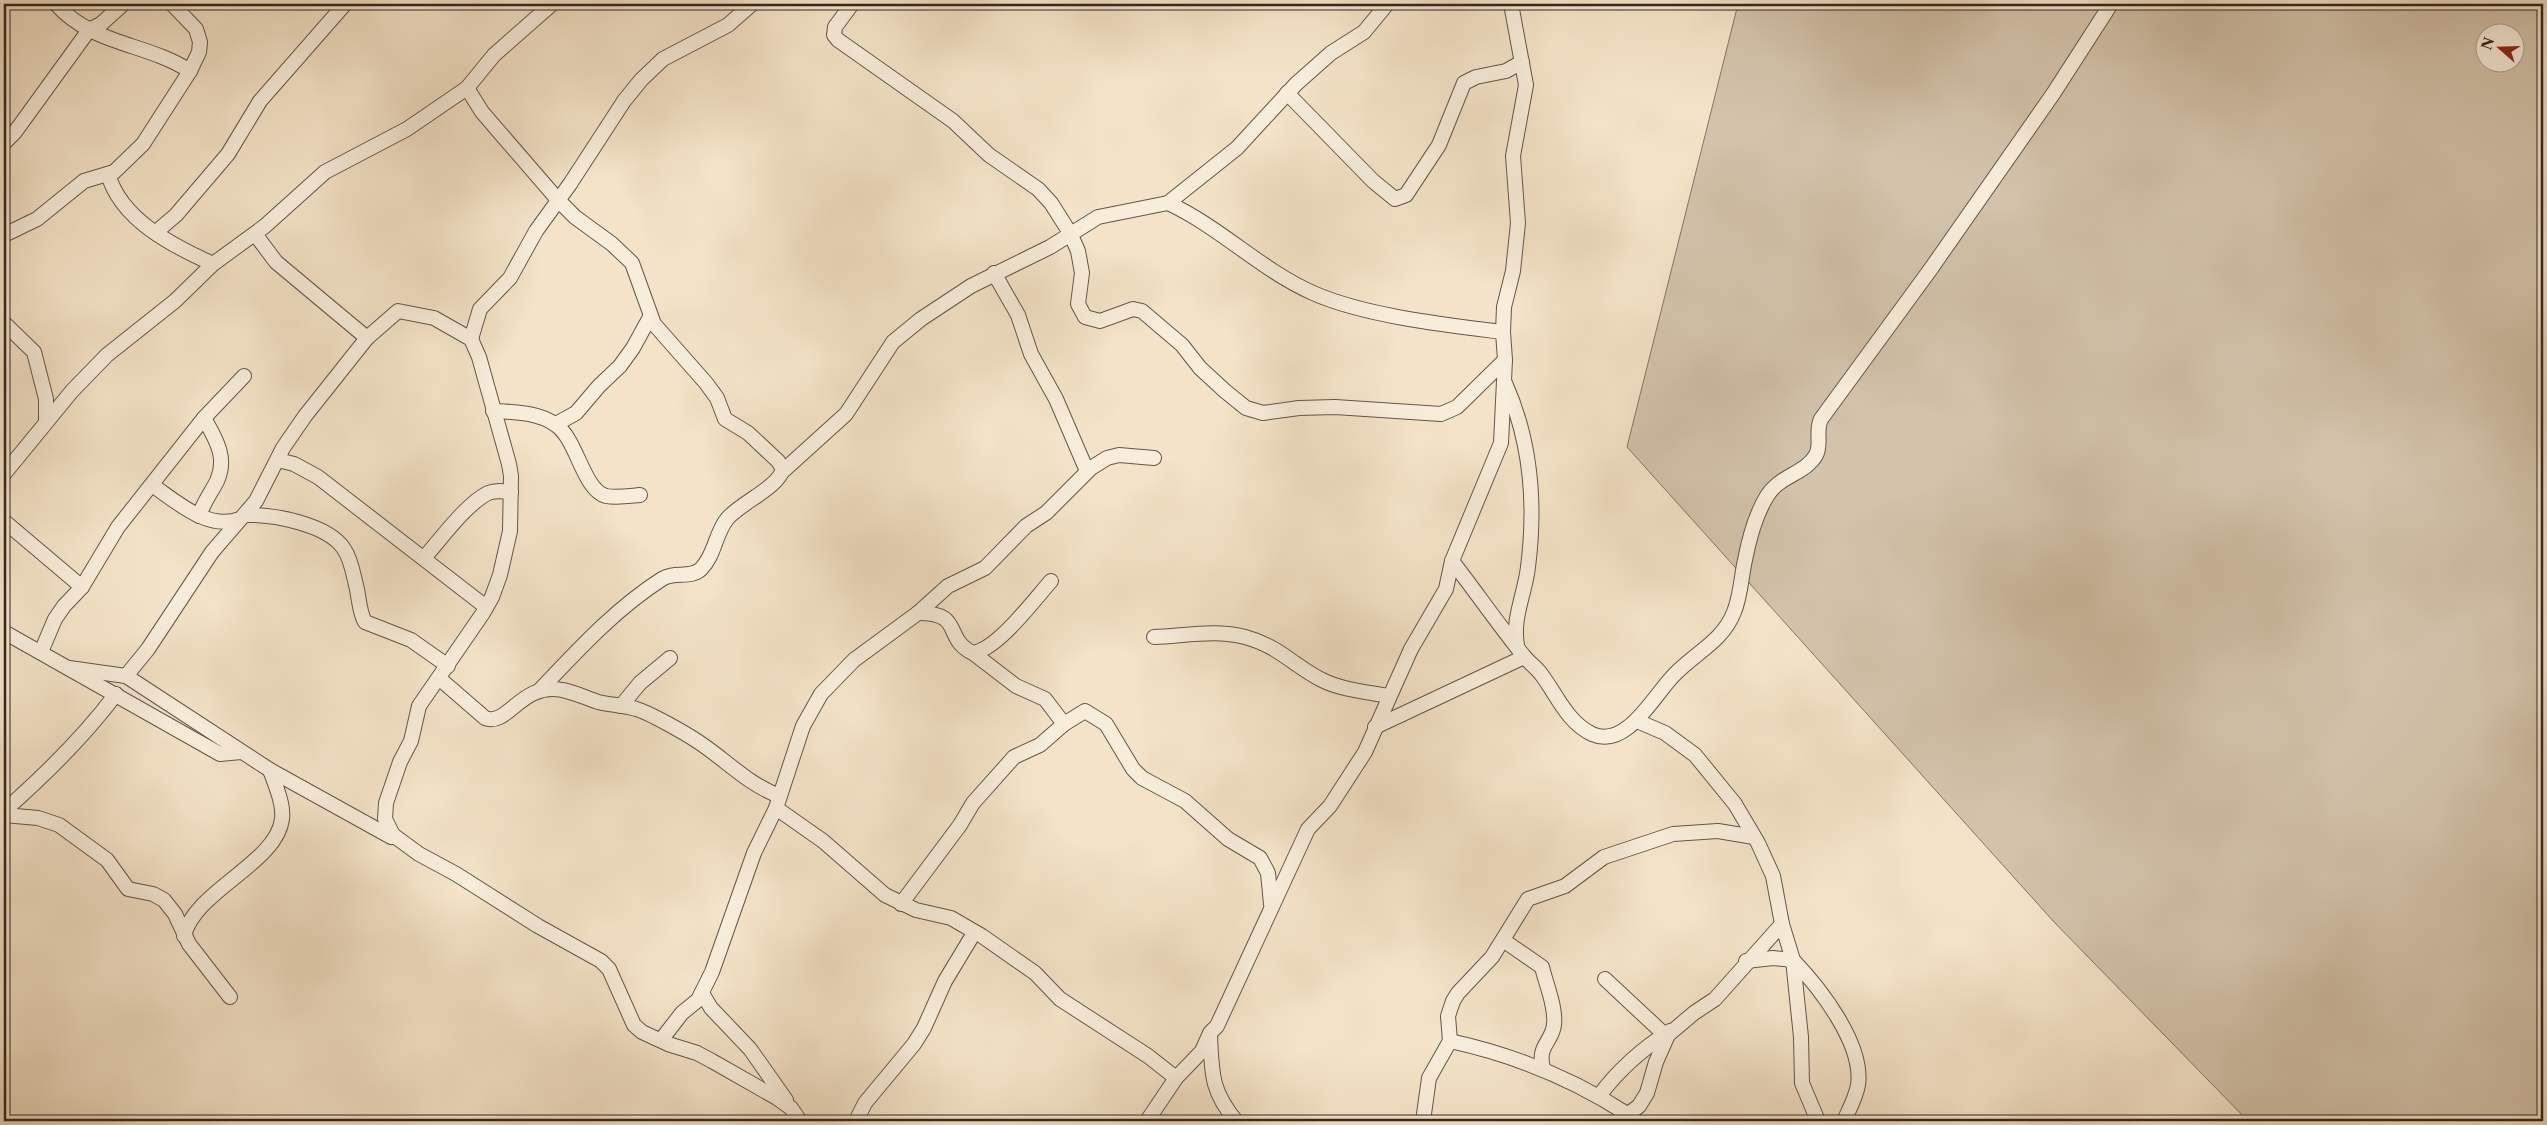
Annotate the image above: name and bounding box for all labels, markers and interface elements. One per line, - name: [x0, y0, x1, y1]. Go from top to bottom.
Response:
- north arrow: [2474, 22, 2524, 72]
- text: N: [2477, 35, 2498, 52]

